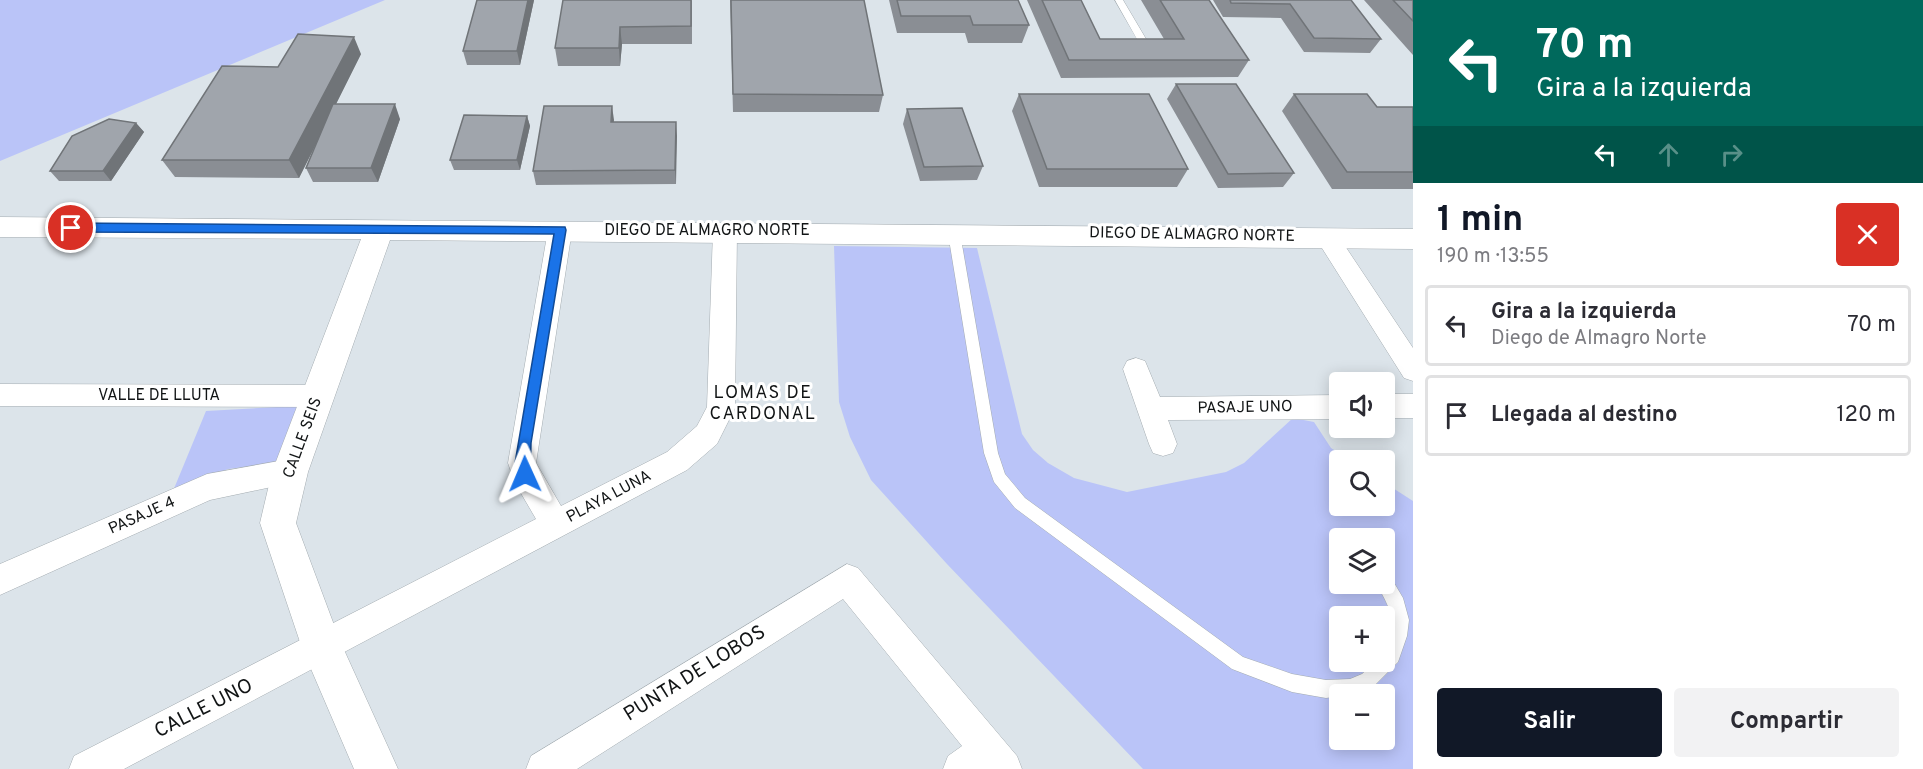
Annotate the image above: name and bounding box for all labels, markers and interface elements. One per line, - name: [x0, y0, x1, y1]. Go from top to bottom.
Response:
- text: 70 m: [1536, 20, 1634, 73]
- icon: left: [1437, 24, 1515, 102]
- text: Gira a la izquierda: [1536, 72, 1752, 106]
- icon: left: [1589, 138, 1622, 171]
- icon: ahead: [1652, 138, 1685, 171]
- icon: right: [1715, 138, 1748, 171]
- text: 1 min: [1437, 198, 1523, 244]
- pin: [45, 202, 96, 253]
- button: close: [1836, 203, 1899, 266]
- icon: arrive: [54, 211, 87, 244]
- street label: DIEGO DE ALMAGRO NORTE: [604, 221, 810, 241]
- street label: DIEGO DE ALMAGRO NORTE: [1089, 223, 1295, 247]
- text: 190 m · 13:55: [1437, 244, 1549, 270]
- text: Gira a la izquierda: [1491, 299, 1677, 326]
- icon: left: [1440, 309, 1473, 342]
- text: 70 m: [1847, 312, 1896, 339]
- text: Diego de Almagro Norte: [1491, 326, 1706, 352]
- map controls: [1329, 372, 1395, 750]
- button: sound: [1329, 372, 1395, 438]
- district label: LOMAS DE CARDONAL: [710, 382, 816, 426]
- street label: VALLE DE LLUTA: [98, 386, 220, 406]
- street label: CALLE SEIS: [279, 395, 327, 481]
- street label: PASAJE UNO: [1197, 397, 1293, 419]
- icon: arrive: [1440, 399, 1473, 432]
- text: Llegada al destino: [1491, 402, 1677, 429]
- text: 120 m: [1836, 402, 1896, 429]
- position arrow: [493, 442, 557, 506]
- button: search: [1329, 450, 1395, 516]
- street label: PLAYA LUNA: [563, 466, 655, 528]
- street label: PASAJE 4: [105, 492, 179, 540]
- button: layers: [1329, 528, 1395, 594]
- button: +: [1329, 606, 1395, 672]
- street label: PUNTA DE LOBOS: [619, 620, 771, 728]
- street label: CALLE UNO: [150, 673, 258, 745]
- button: −: [1329, 684, 1395, 750]
- button: Salir: [1437, 688, 1662, 757]
- button: Compartir: [1674, 688, 1899, 757]

